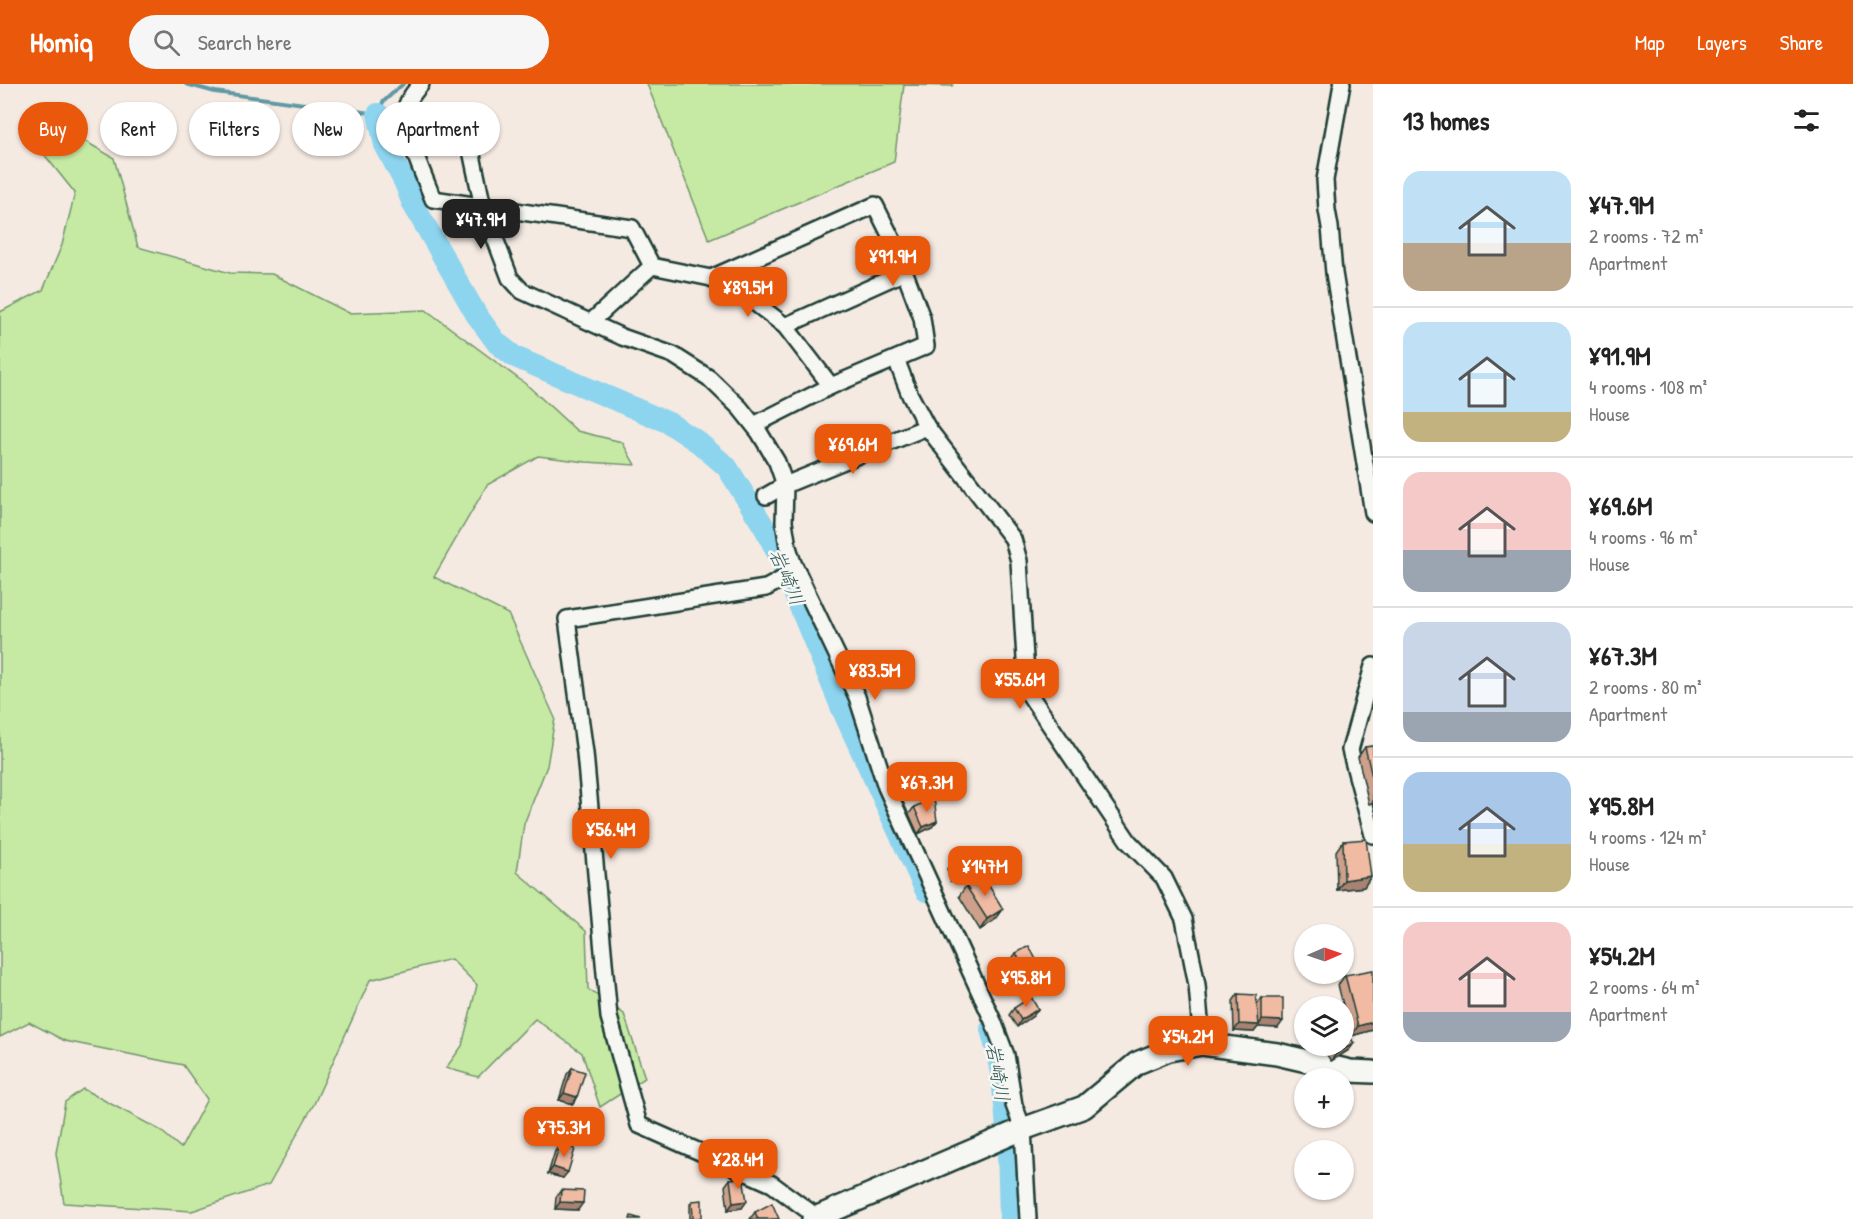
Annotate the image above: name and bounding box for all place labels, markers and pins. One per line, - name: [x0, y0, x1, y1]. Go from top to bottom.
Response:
- pin: ¥47.9M: [432, 199, 530, 250]
- pin: ¥91.9M: [844, 236, 942, 287]
- pin: ¥89.5M: [699, 267, 797, 318]
- pin: ¥69.6M: [804, 424, 902, 475]
- pin: ¥83.5M: [826, 650, 924, 701]
- pin: ¥55.6M: [971, 659, 1069, 710]
- pin: ¥67.3M: [878, 762, 976, 813]
- pin: ¥56.4M: [562, 809, 660, 860]
- pin: ¥147M: [943, 846, 1027, 897]
- pin: ¥95.8M: [977, 957, 1075, 1008]
- pin: ¥54.2M: [1139, 1016, 1237, 1067]
- pin: ¥75.3M: [515, 1107, 613, 1158]
- pin: ¥28.4M: [689, 1139, 787, 1190]

